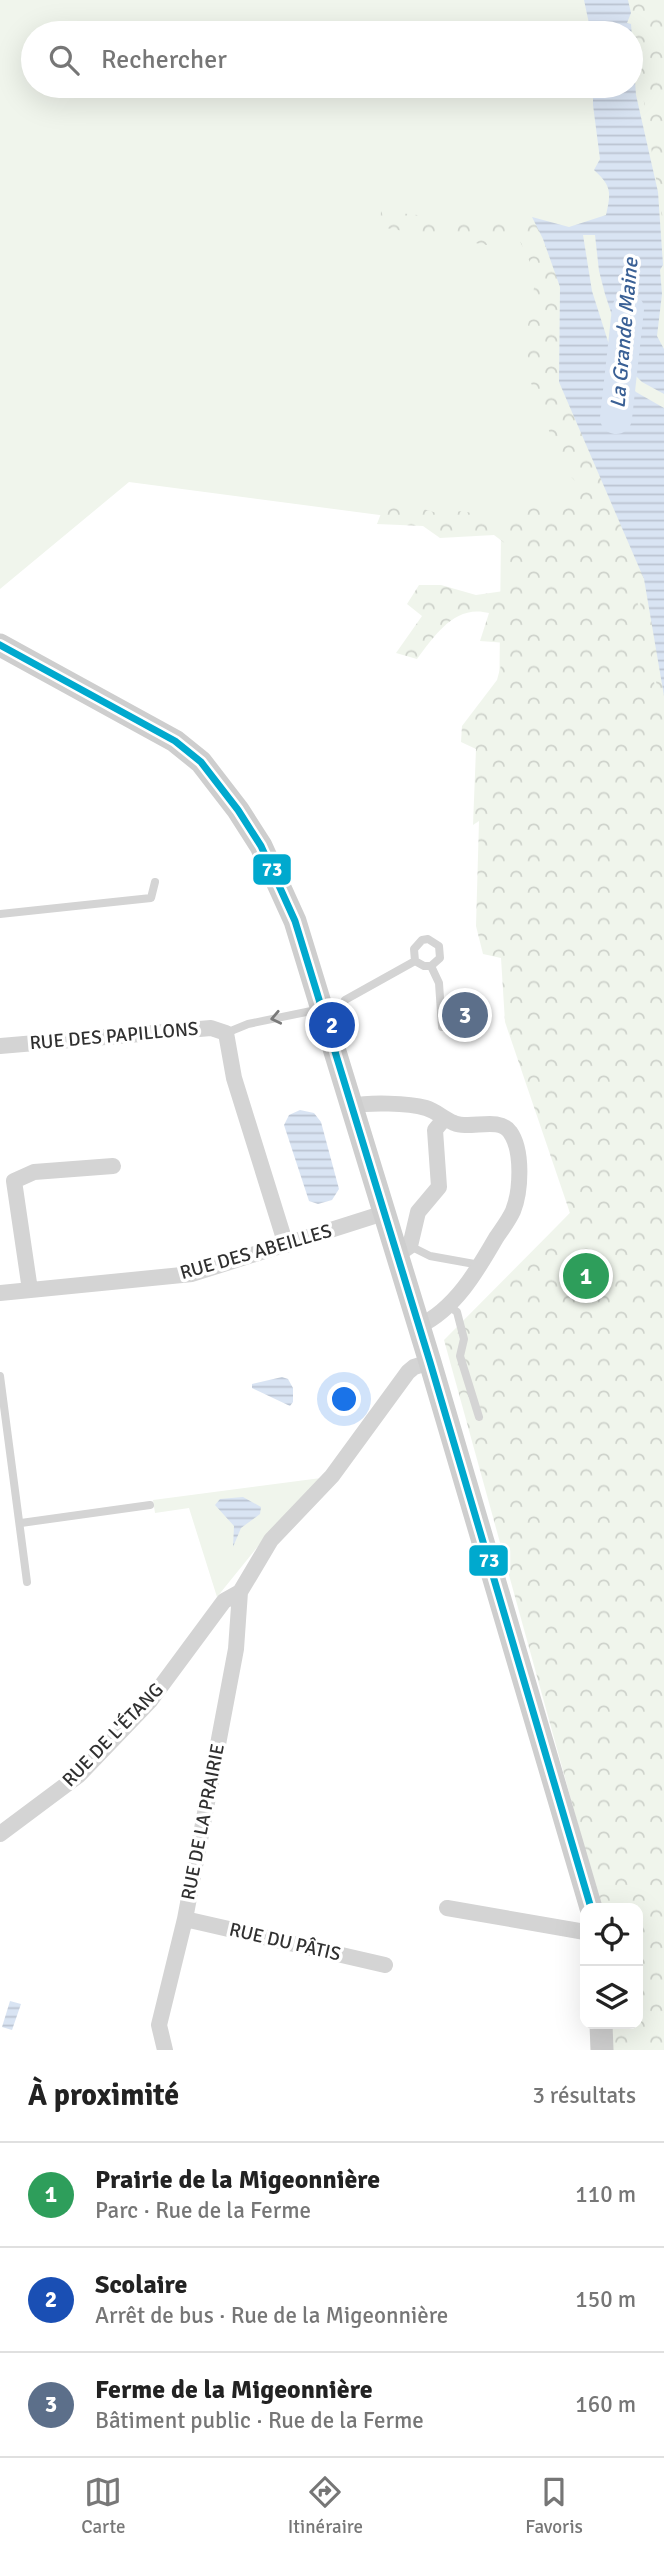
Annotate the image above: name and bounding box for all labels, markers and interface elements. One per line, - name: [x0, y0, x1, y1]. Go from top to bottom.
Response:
- search box: [21, 21, 643, 98]
- icon: search: [45, 41, 83, 79]
- text: Rechercher: [101, 44, 227, 76]
- water label: La Grande Maine: [604, 255, 644, 409]
- line badge: 73: [252, 853, 292, 886]
- text: 73: [262, 858, 282, 882]
- pin: 3: [442, 989, 488, 1041]
- pin: 2: [309, 999, 355, 1051]
- one-way arrow: [270, 1010, 282, 1025]
- street label: RUE DES PAPILLONS: [29, 1017, 199, 1055]
- street label: RUE DES ABEILLES: [177, 1219, 335, 1285]
- pin: 1: [563, 1250, 609, 1302]
- your location: [327, 1382, 361, 1416]
- line badge: 73: [468, 1544, 509, 1577]
- text: 73: [479, 1549, 499, 1573]
- street label: RUE DE L'ÉTANG: [57, 1678, 169, 1792]
- street label: RUE DE LA PRAIRIE: [176, 1742, 230, 1902]
- map controls: [580, 1903, 643, 2029]
- button: locate: [580, 1903, 643, 1966]
- street label: RUE DU PÂTIS: [227, 1918, 343, 1966]
- button: layers: [580, 1966, 643, 2029]
- text: À proximité: [28, 2077, 179, 2114]
- text: 3 résultats: [532, 2081, 636, 2110]
- text: Prairie de la Migeonnière: [95, 2164, 380, 2196]
- text: 1: [45, 2180, 57, 2209]
- text: 110 m: [575, 2180, 636, 2209]
- text: Parc · Rue de la Ferme: [95, 2196, 311, 2225]
- text: Scolaire: [95, 2269, 187, 2301]
- text: 2: [45, 2285, 57, 2314]
- text: 150 m: [575, 2285, 636, 2314]
- text: Arrêt de bus · Rue de la Migeonnière: [95, 2301, 448, 2330]
- text: Ferme de la Migeonnière: [95, 2374, 373, 2406]
- text: 3: [45, 2390, 57, 2419]
- text: 160 m: [575, 2390, 636, 2419]
- text: Bâtiment public · Rue de la Ferme: [95, 2406, 424, 2435]
- tab: Carte: [81, 2473, 125, 2539]
- tab: Itinéraire: [288, 2473, 363, 2539]
- tab: Favoris: [525, 2473, 583, 2539]

